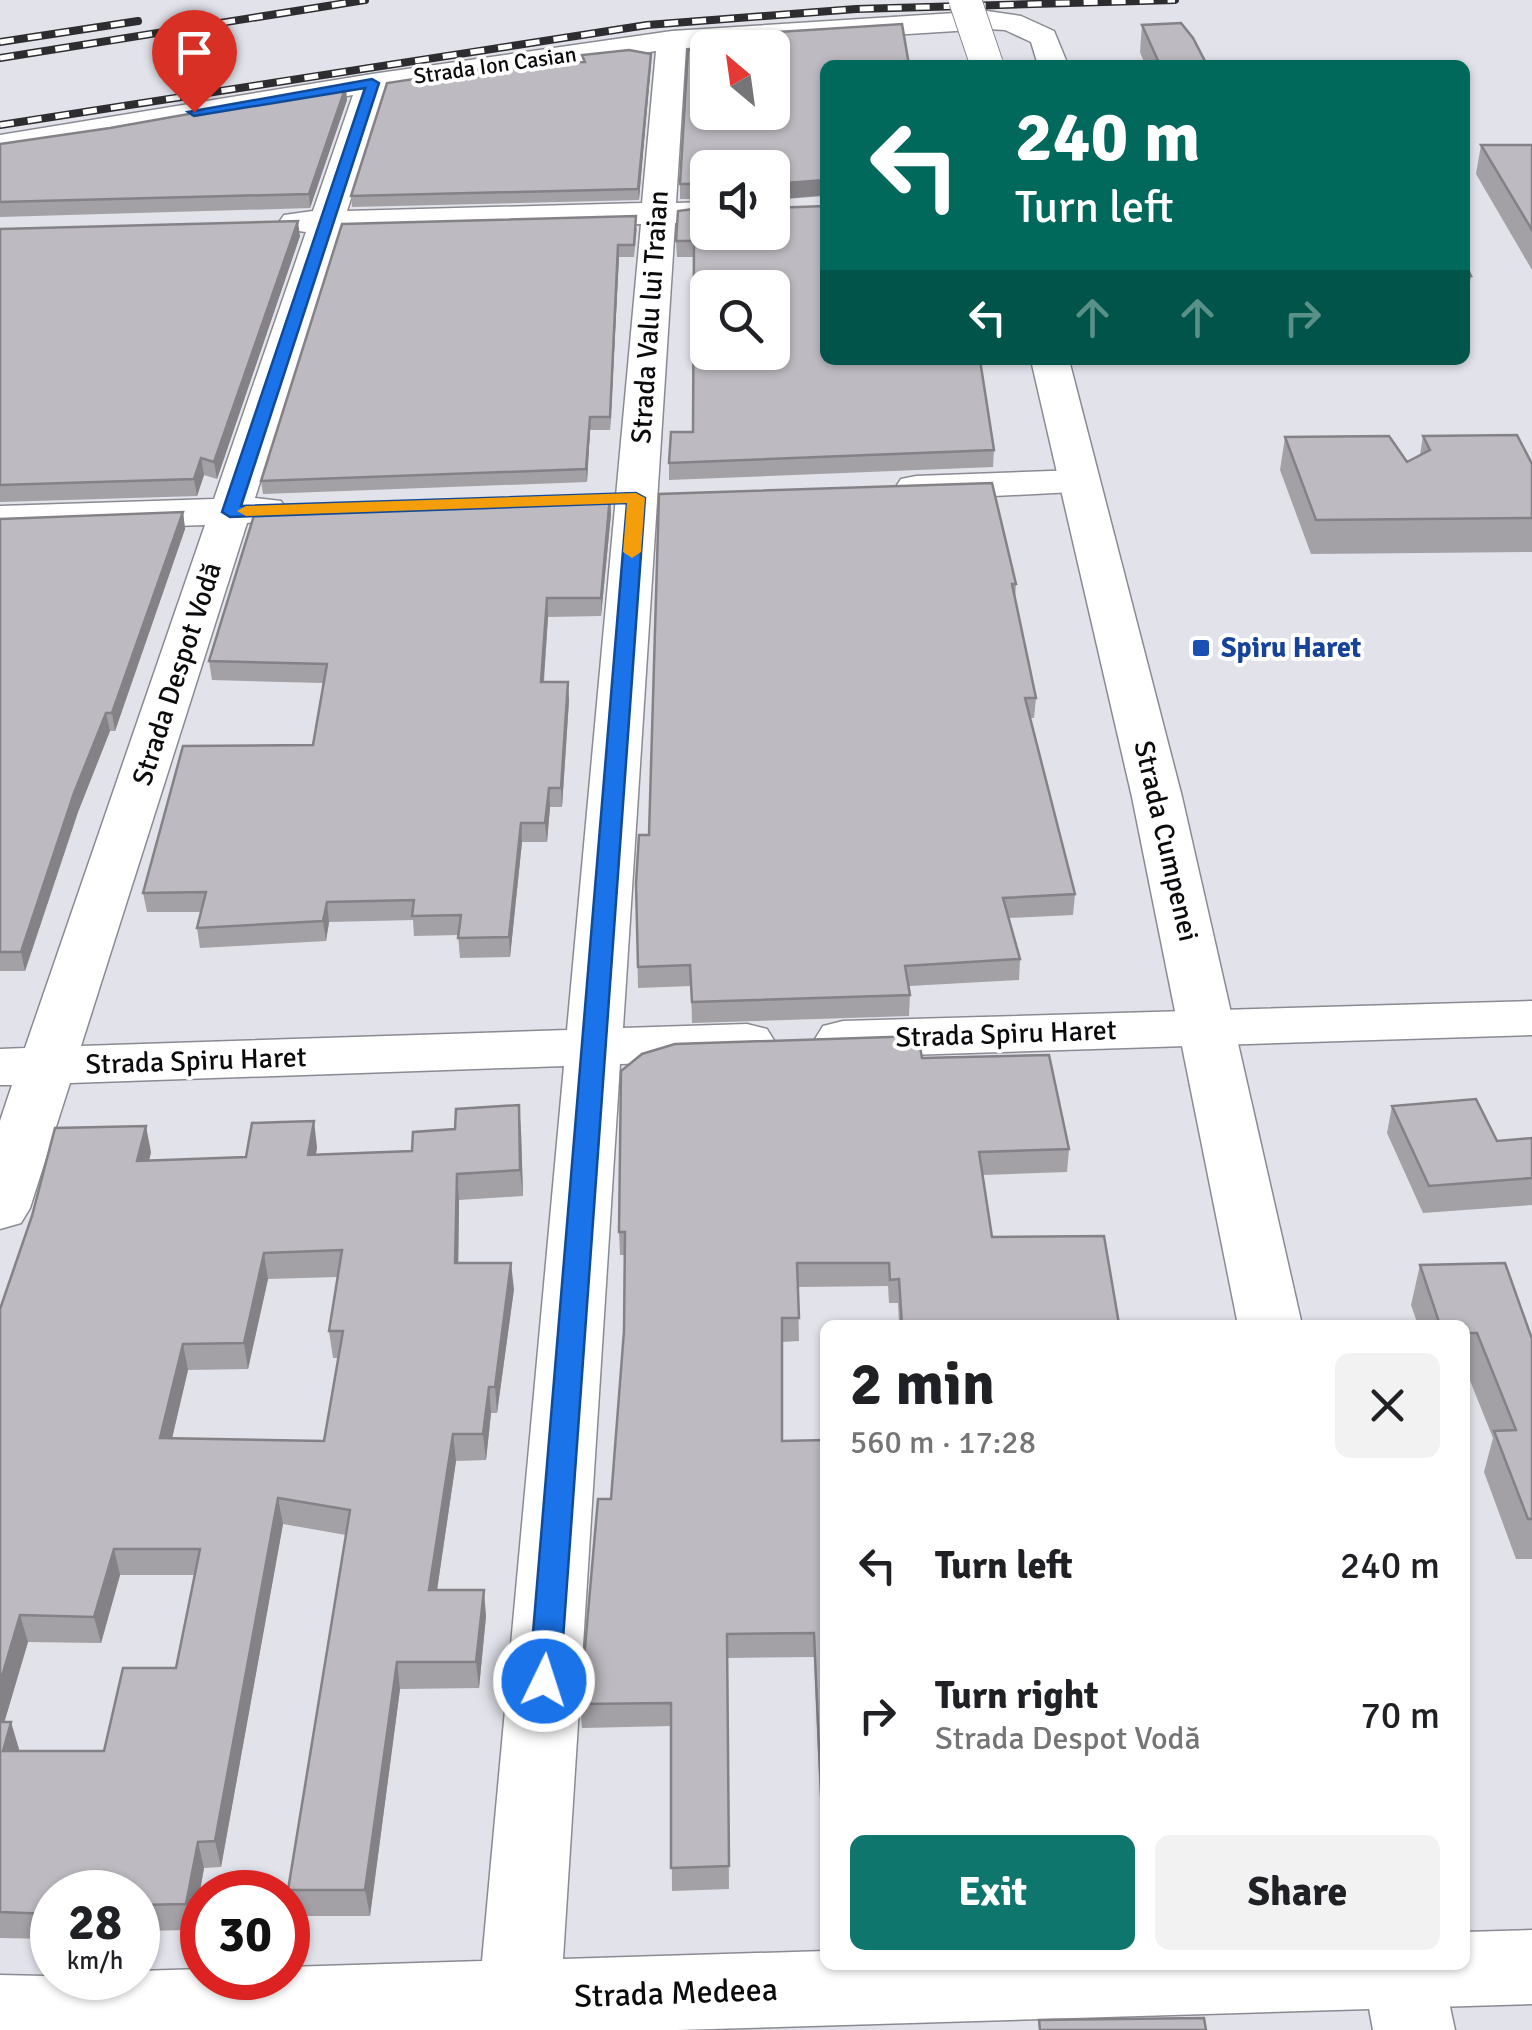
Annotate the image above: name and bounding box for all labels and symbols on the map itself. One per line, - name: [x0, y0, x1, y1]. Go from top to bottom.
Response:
- pin: [152, 10, 237, 113]
- north arrow: [690, 30, 790, 130]
- street label: Strada Ion Casian: [412, 40, 578, 90]
- street label: Strada Valu lui Traian: [624, 189, 676, 445]
- street label: Strada Despot Vodă: [125, 558, 229, 790]
- place label: Spiru Haret: [1221, 631, 1362, 665]
- marker: Spiru Haret: [1190, 637, 1212, 659]
- street label: Strada Cumpenei: [1126, 737, 1206, 945]
- street label: Strada Spiru Haret: [895, 1013, 1117, 1055]
- street label: Strada Spiru Haret: [85, 1040, 307, 1082]
- position arrow: [492, 1629, 596, 1733]
- speed limit sign: 30: [180, 1870, 310, 2000]
- street label: Strada Medeea: [573, 1970, 779, 2016]

